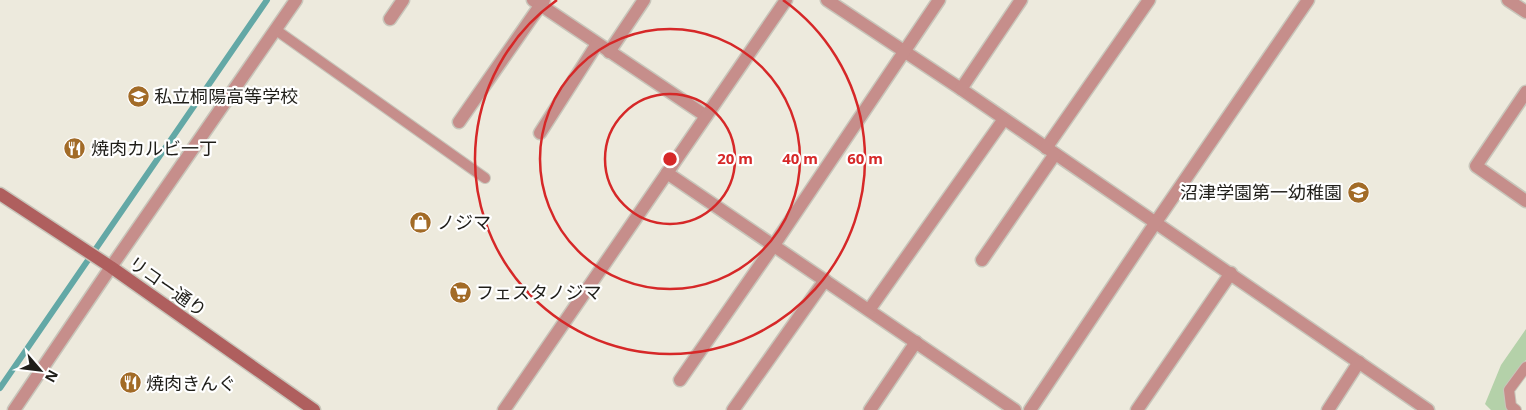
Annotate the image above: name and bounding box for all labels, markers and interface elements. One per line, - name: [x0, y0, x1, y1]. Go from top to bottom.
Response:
- school or university icon: 私立桐陽高等学校: [126, 84, 150, 108]
- place label: 私立桐陽高等学校: [154, 84, 298, 108]
- restaurant icon: 焼肉カルビ一丁: [63, 136, 87, 160]
- place label: 焼肉カルビ一丁: [91, 136, 217, 160]
- text: 20 m: [717, 148, 753, 168]
- text: 40 m: [782, 148, 818, 168]
- text: 60 m: [847, 148, 883, 168]
- centre of rings: [661, 150, 679, 168]
- place label: 沼津学園第一幼稚園: [1180, 180, 1342, 204]
- school or university icon: 沼津学園第一幼稚園: [1346, 180, 1370, 204]
- shop icon: ノジマ: [409, 210, 433, 234]
- place label: ノジマ: [437, 210, 491, 234]
- street label: リコー通り: [124, 250, 212, 322]
- supermarket icon: フェスタノジマ: [448, 280, 472, 304]
- place label: フェスタノジマ: [476, 280, 601, 304]
- north arrow: [15, 345, 65, 395]
- text: N: [41, 367, 63, 386]
- restaurant icon: 焼肉きんぐ: [118, 371, 142, 395]
- place label: 焼肉きんぐ: [146, 371, 236, 395]

